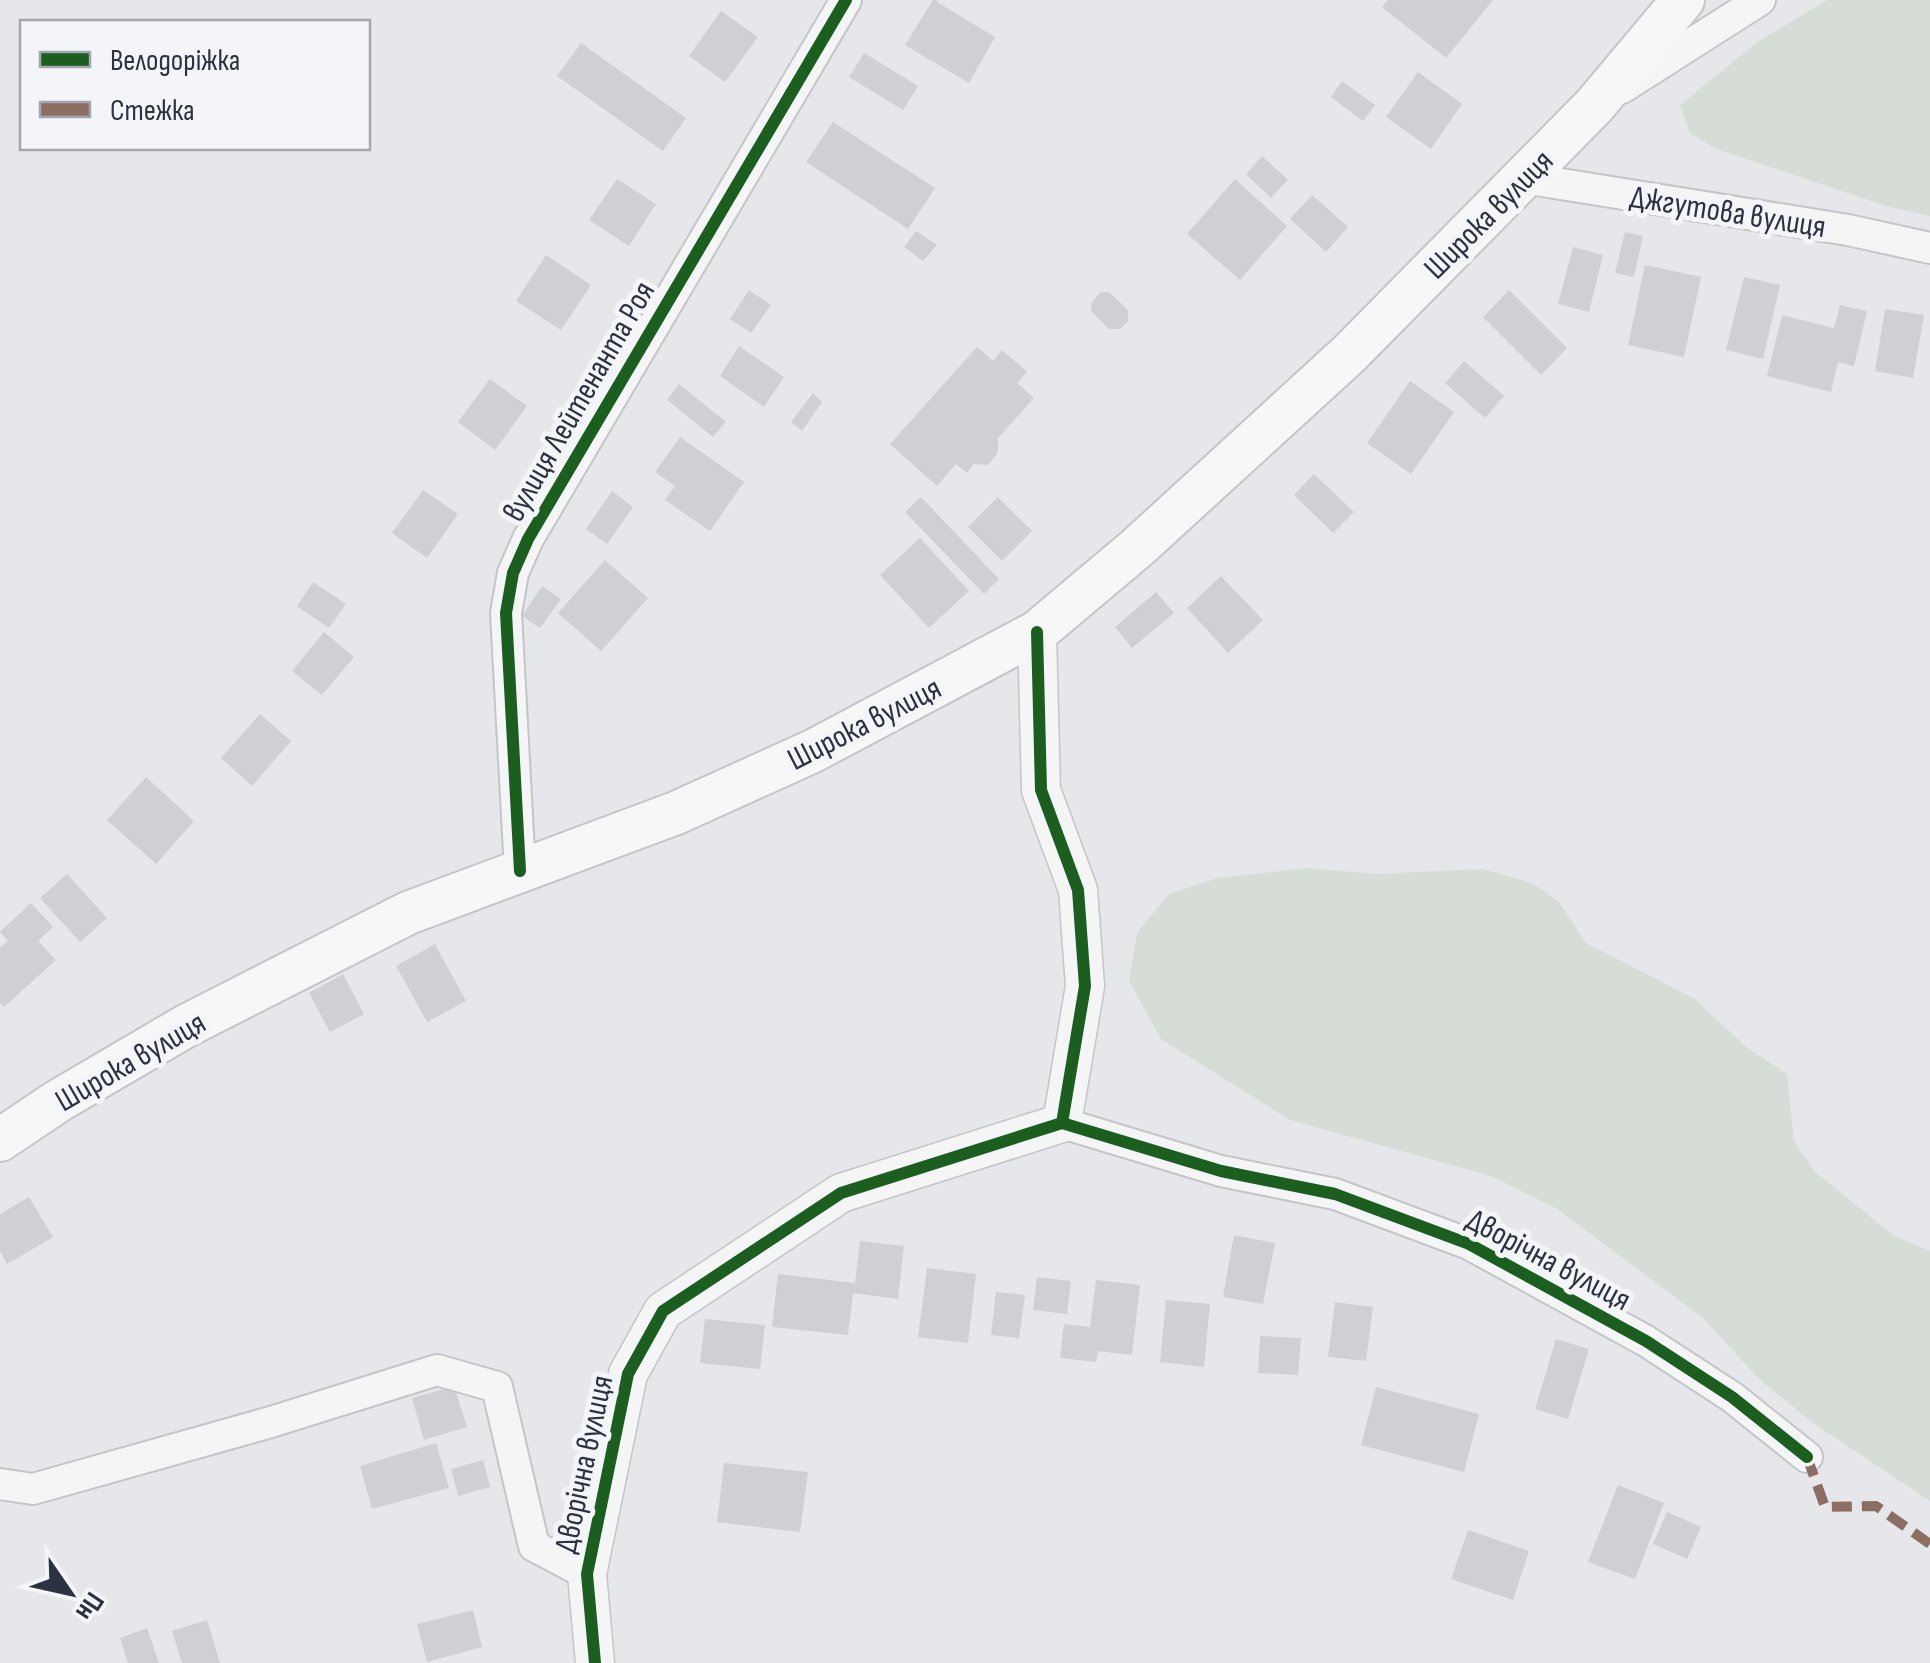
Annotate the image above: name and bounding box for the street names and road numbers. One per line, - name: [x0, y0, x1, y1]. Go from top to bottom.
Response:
- street label: Широка вулиця: [1416, 142, 1562, 288]
- street label: Джгутова вулиця: [1627, 178, 1828, 247]
- street label: вулиця Лейтенанта Роя: [495, 275, 664, 529]
- street label: Широка вулиця: [781, 669, 948, 780]
- street label: Широка вулиця: [49, 1004, 213, 1121]
- street label: Дворічна вулиця: [1459, 1201, 1637, 1320]
- street label: Дворічна вулиця: [547, 1372, 622, 1557]

